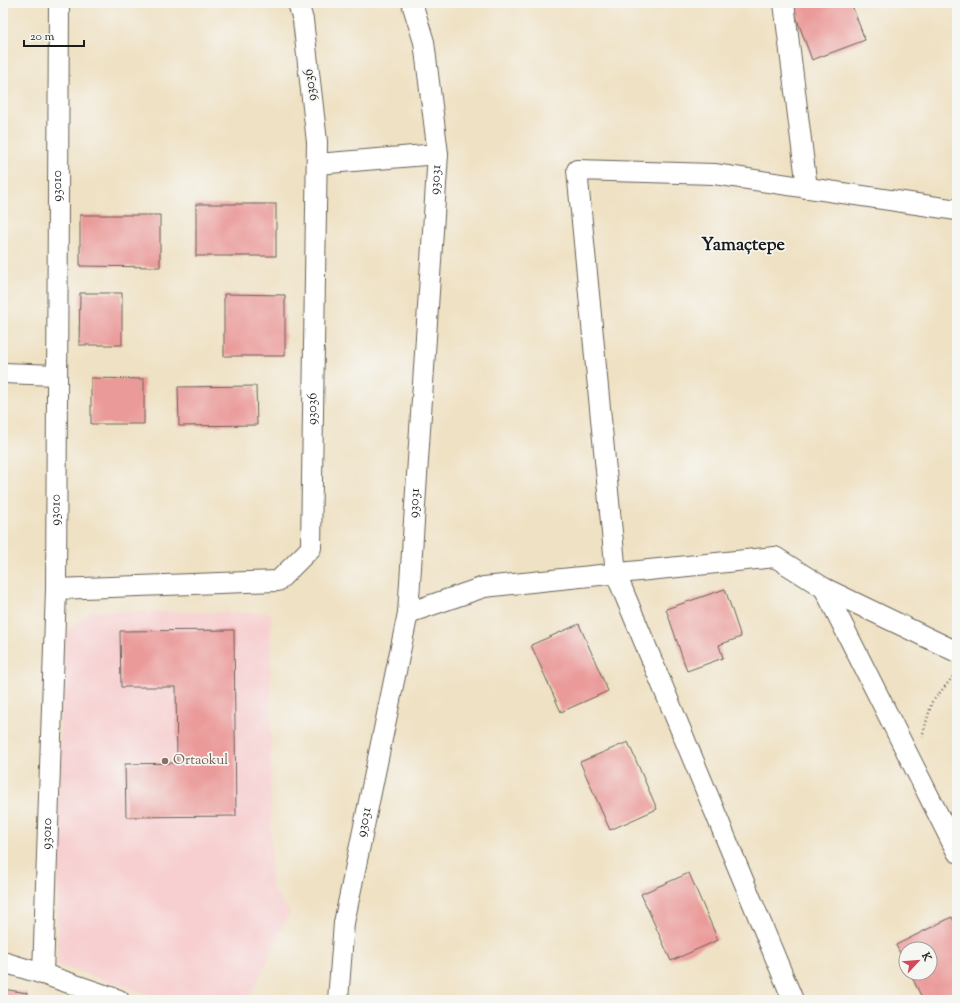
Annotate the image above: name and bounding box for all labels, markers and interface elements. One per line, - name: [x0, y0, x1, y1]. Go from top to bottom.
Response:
- scale bar: [24, 22, 84, 48]
- text: 20 m: [30, 28, 55, 46]
- street label: 93036: [299, 68, 323, 102]
- street label: 93031: [425, 164, 447, 195]
- street label: 93010: [48, 170, 68, 202]
- district label: Yamaçtepe: [701, 233, 785, 259]
- street label: 93036: [303, 393, 323, 425]
- street label: 93031: [404, 487, 426, 519]
- street label: 93010: [46, 494, 66, 526]
- place label: Ortaokul: [173, 751, 228, 771]
- marker: Ortaokul: [160, 756, 170, 766]
- street label: 93031: [352, 805, 378, 839]
- street label: 93010: [37, 818, 58, 850]
- north arrow: [898, 941, 938, 981]
- text: K: [917, 949, 935, 964]

